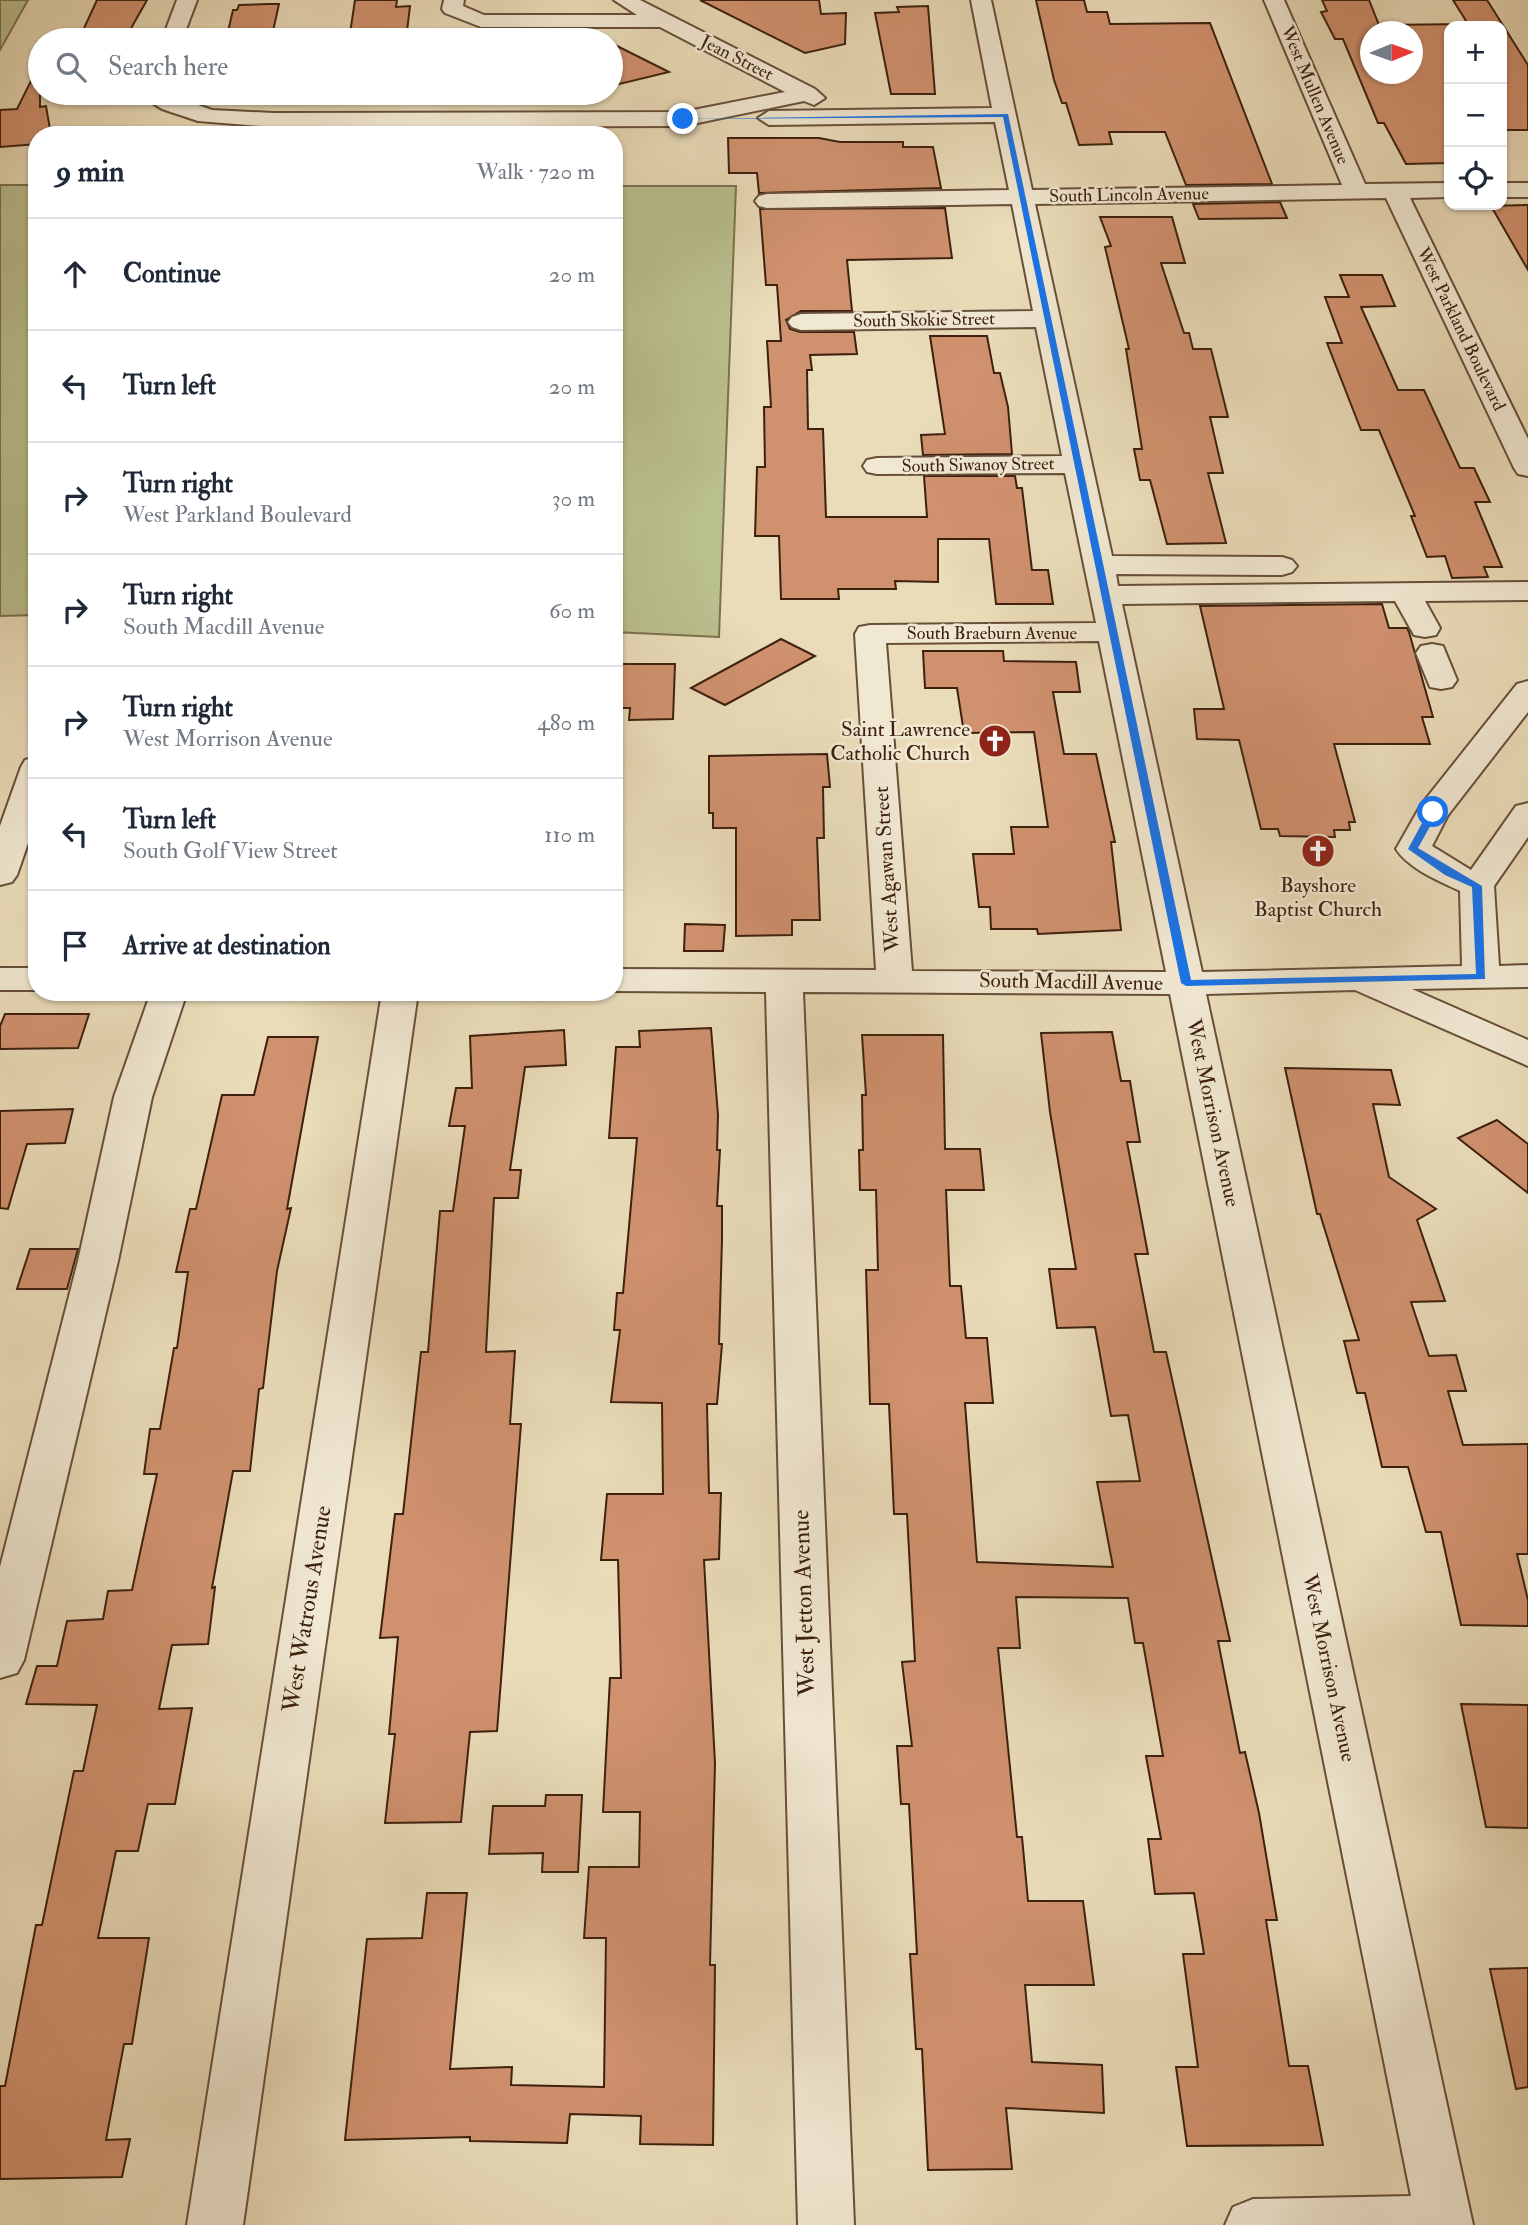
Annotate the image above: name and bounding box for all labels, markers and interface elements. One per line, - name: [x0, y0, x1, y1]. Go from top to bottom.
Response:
- street label: West Mullen Avenue: [1275, 21, 1355, 168]
- north arrow: [1360, 21, 1423, 84]
- map controls: [1444, 21, 1507, 210]
- button: +: [1444, 21, 1507, 84]
- search box: [28, 28, 623, 105]
- street label: Jean Street: [696, 30, 777, 86]
- icon: search: [52, 48, 90, 86]
- text: Search here: [108, 51, 228, 83]
- button: −: [1444, 84, 1507, 147]
- route end: [667, 103, 698, 134]
- button: locate: [1444, 147, 1507, 210]
- text: 9 min: [56, 153, 124, 190]
- text: Walk · 720 m: [476, 157, 595, 186]
- street label: South Lincoln Avenue: [1049, 182, 1209, 208]
- street label: West Parkland Boulevard: [1411, 243, 1511, 415]
- icon: ahead: [56, 255, 94, 293]
- text: Continue: [123, 258, 221, 290]
- text: 20 m: [549, 260, 595, 289]
- street label: South Skokie Street: [853, 307, 995, 333]
- icon: left: [56, 367, 94, 405]
- text: Turn left: [123, 370, 216, 402]
- text: 20 m: [549, 372, 595, 401]
- street label: South Siwanoy Street: [901, 452, 1055, 478]
- text: Turn right: [123, 468, 233, 500]
- icon: right: [56, 479, 94, 517]
- text: 30 m: [552, 484, 595, 513]
- text: West Parkland Boulevard: [123, 500, 352, 529]
- text: Turn right: [123, 580, 233, 612]
- icon: right: [56, 591, 94, 629]
- text: 60 m: [549, 596, 595, 625]
- text: South Macdill Avenue: [123, 612, 324, 641]
- street label: South Braeburn Avenue: [907, 622, 1078, 645]
- text: Turn right: [123, 692, 233, 724]
- icon: right: [56, 703, 94, 741]
- text: 480 m: [537, 708, 595, 737]
- place label: Saint Lawrence Catholic Church: [830, 716, 970, 767]
- church icon: Saint Lawrence Catholic Church: [976, 722, 1014, 760]
- text: West Morrison Avenue: [123, 724, 333, 753]
- street label: West Agawan Street: [868, 785, 906, 954]
- route start: [1417, 796, 1448, 827]
- text: Turn left: [123, 804, 216, 836]
- icon: left: [56, 815, 94, 853]
- text: 110 m: [544, 820, 595, 849]
- church icon: Bayshore Baptist Church: [1299, 832, 1337, 870]
- text: South Golf View Street: [123, 836, 338, 865]
- place label: Bayshore Baptist Church: [1254, 872, 1382, 923]
- icon: arrive: [56, 927, 94, 965]
- text: Arrive at destination: [123, 930, 331, 962]
- street label: South Macdill Avenue: [979, 967, 1163, 997]
- street label: West Morrison Avenue: [1180, 1016, 1246, 1210]
- street label: West Watrous Avenue: [275, 1503, 339, 1716]
- street label: West Jetton Avenue: [785, 1509, 823, 1698]
- street label: West Morrison Avenue: [1296, 1571, 1362, 1765]

